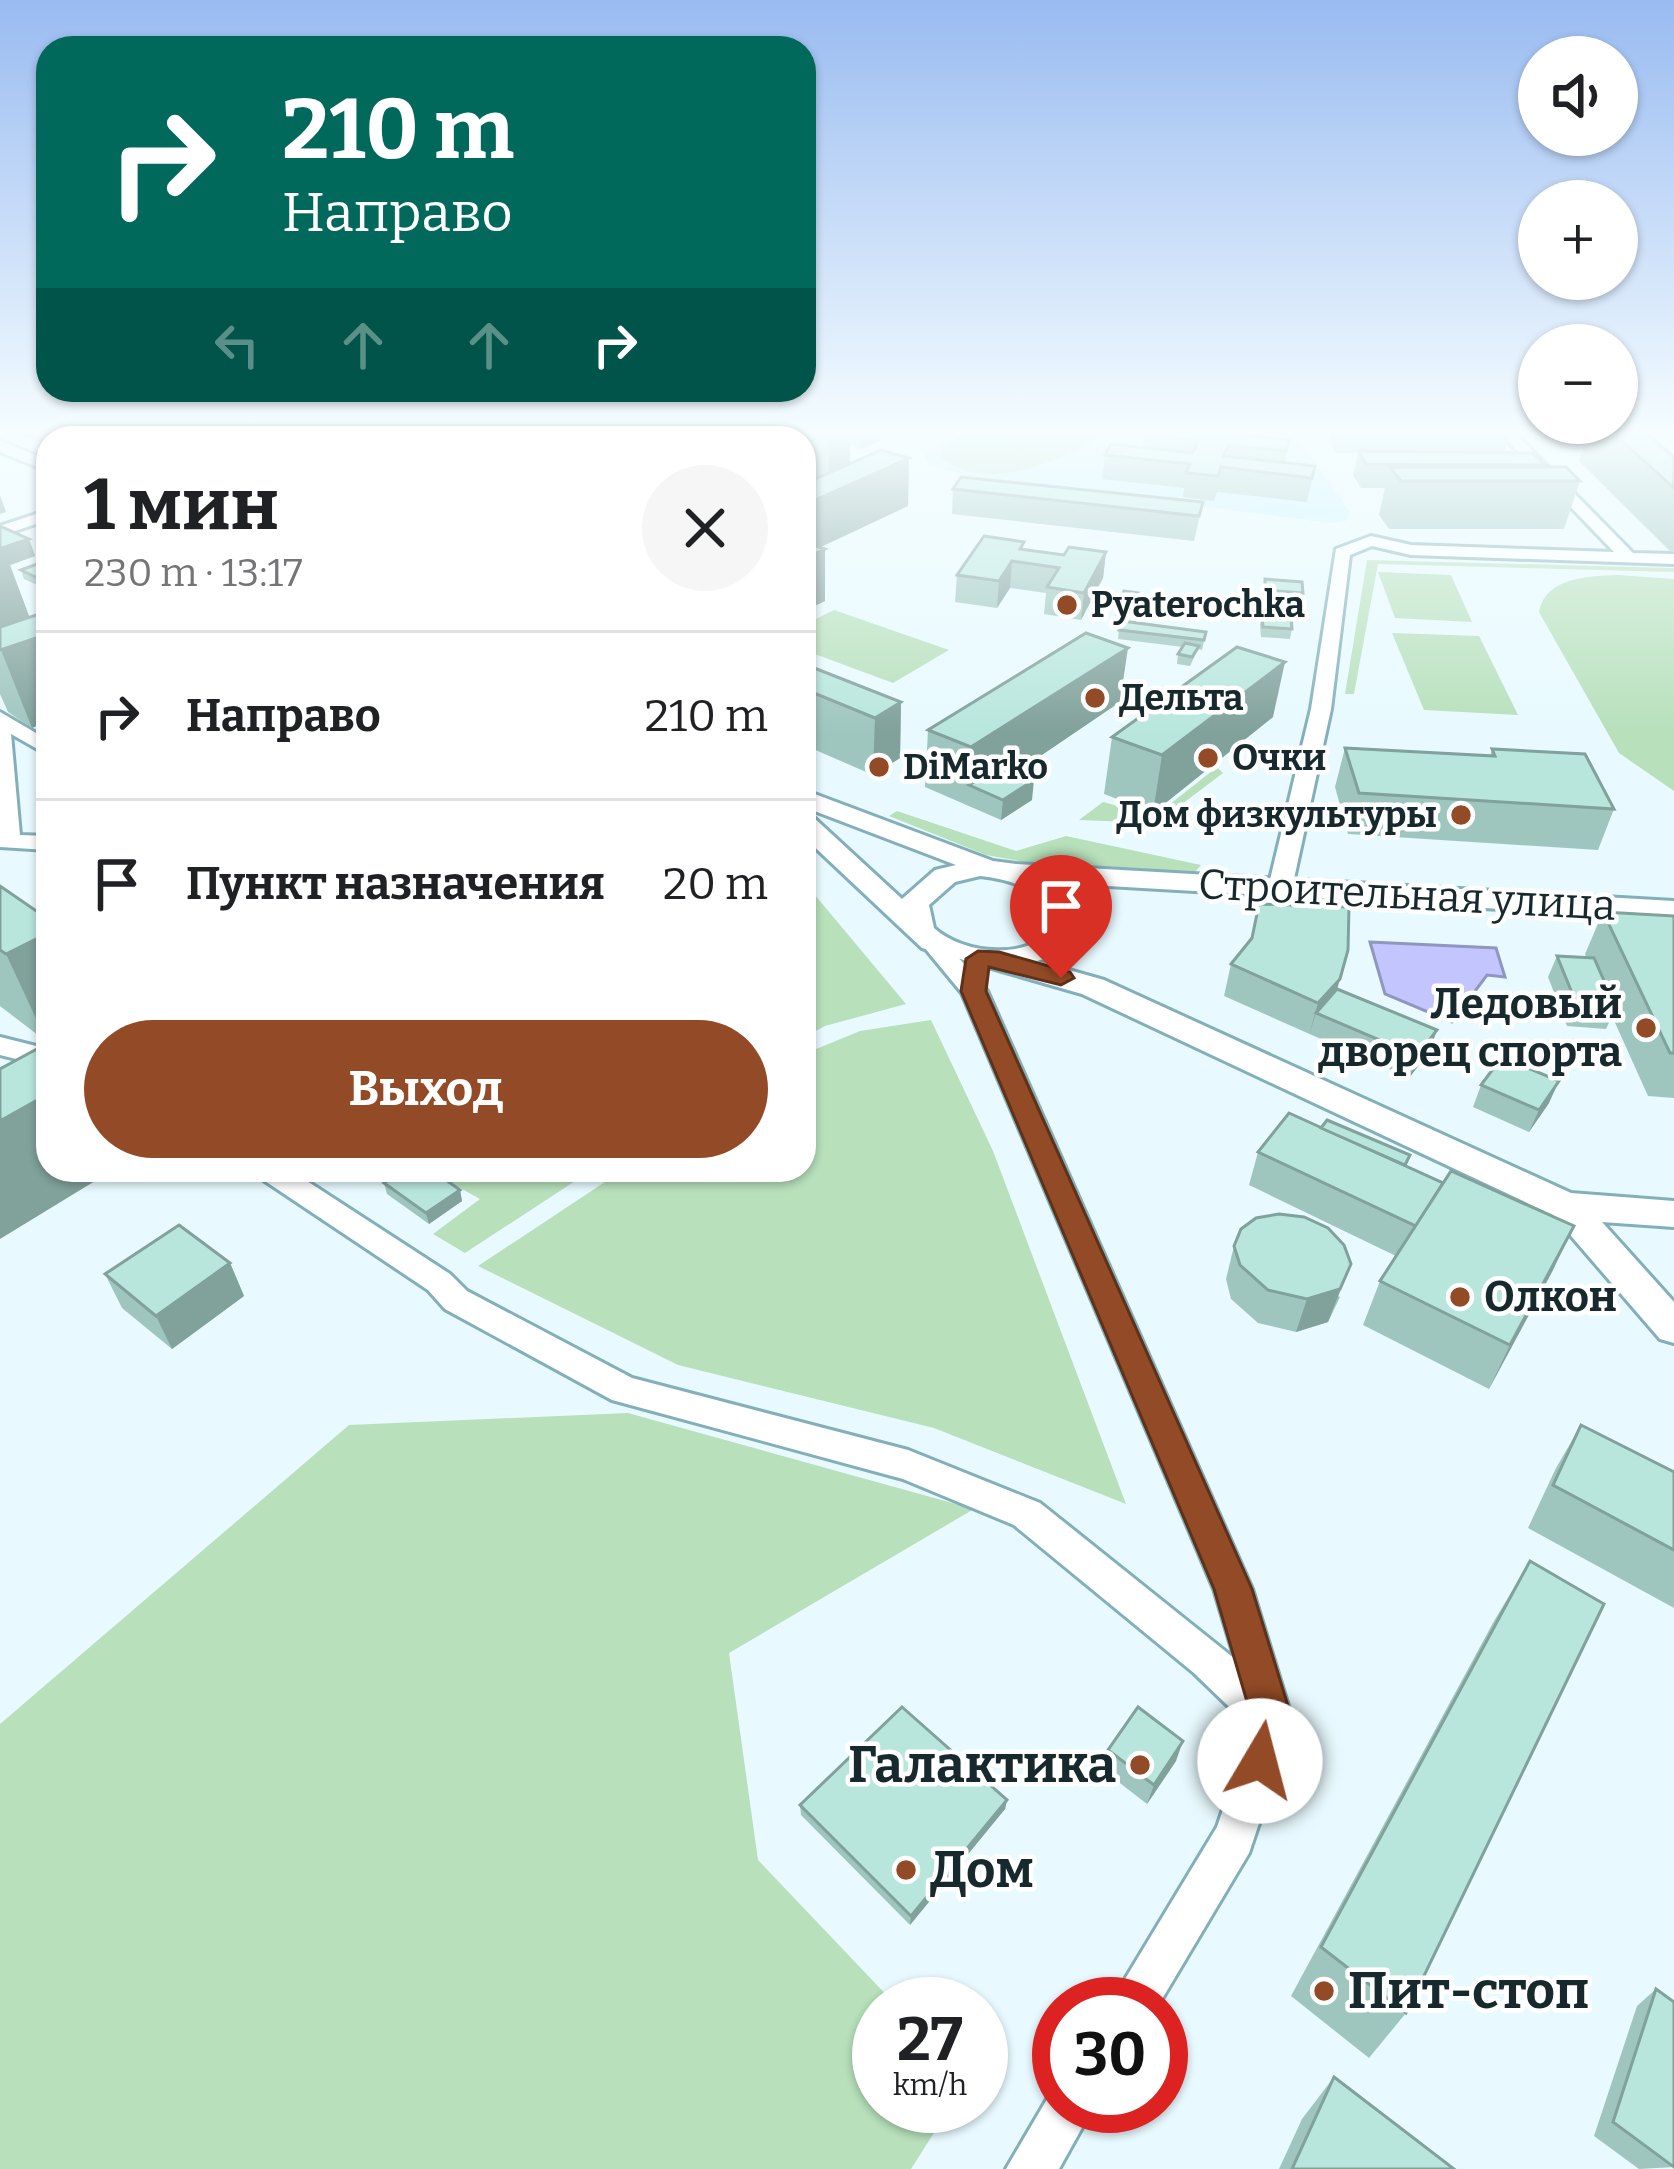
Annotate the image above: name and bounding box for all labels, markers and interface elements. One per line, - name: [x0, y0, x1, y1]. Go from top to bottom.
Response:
- map controls: [1518, 36, 1638, 444]
- button: sound: [1518, 36, 1638, 156]
- text: 210 m: [282, 79, 514, 180]
- icon: right: [84, 84, 240, 240]
- button: +: [1518, 180, 1638, 300]
- text: Направо: [282, 181, 513, 245]
- icon: left: [204, 312, 270, 378]
- icon: ahead: [330, 312, 396, 378]
- icon: ahead: [456, 312, 522, 378]
- icon: right: [582, 312, 648, 378]
- button: −: [1518, 324, 1638, 444]
- text: 1 мин: [84, 462, 279, 548]
- button: close: [642, 465, 768, 591]
- text: 230 m · 13:17: [84, 550, 303, 596]
- place label: Pyaterochka: [1091, 583, 1305, 627]
- marker: Pyaterochka: [1054, 592, 1080, 618]
- place label: Дельта: [1119, 676, 1243, 720]
- icon: right: [84, 683, 150, 749]
- marker: Дельта: [1082, 685, 1108, 711]
- text: Направо: [186, 689, 381, 743]
- text: 210 m: [644, 689, 768, 743]
- place label: Очки: [1232, 736, 1326, 780]
- place label: DiMarko: [903, 745, 1048, 789]
- marker: Очки: [1195, 745, 1221, 771]
- marker: DiMarko: [866, 754, 892, 780]
- place label: Дом физкультуры: [1116, 793, 1437, 837]
- marker: Дом физкультуры: [1448, 802, 1474, 828]
- icon: arrive: [84, 851, 150, 917]
- pin: [1010, 855, 1112, 978]
- text: Пункт назначения: [186, 857, 605, 911]
- text: 20 m: [663, 857, 768, 911]
- street label: Строительная улица: [1197, 859, 1617, 931]
- icon: arrive: [1028, 873, 1094, 939]
- place label: Ледовый дворец спорта: [1318, 979, 1622, 1077]
- marker: Ледовый дворец спорта: [1633, 1015, 1659, 1041]
- button: Выход: [84, 1020, 768, 1158]
- place label: Олкон: [1484, 1272, 1617, 1322]
- marker: Олкон: [1447, 1284, 1473, 1310]
- position arrow: [1197, 1698, 1323, 1824]
- place label: Галактика: [848, 1734, 1116, 1796]
- marker: Галактика: [1127, 1752, 1153, 1778]
- place label: Дом: [930, 1839, 1034, 1901]
- marker: Дом: [893, 1857, 919, 1883]
- place label: Пит-стоп: [1348, 1960, 1589, 2022]
- speed limit sign: 30: [1032, 1977, 1188, 2133]
- marker: Пит-стоп: [1311, 1978, 1337, 2004]
- text: 27: [897, 2004, 963, 2076]
- text: km/h: [893, 2067, 967, 2103]

